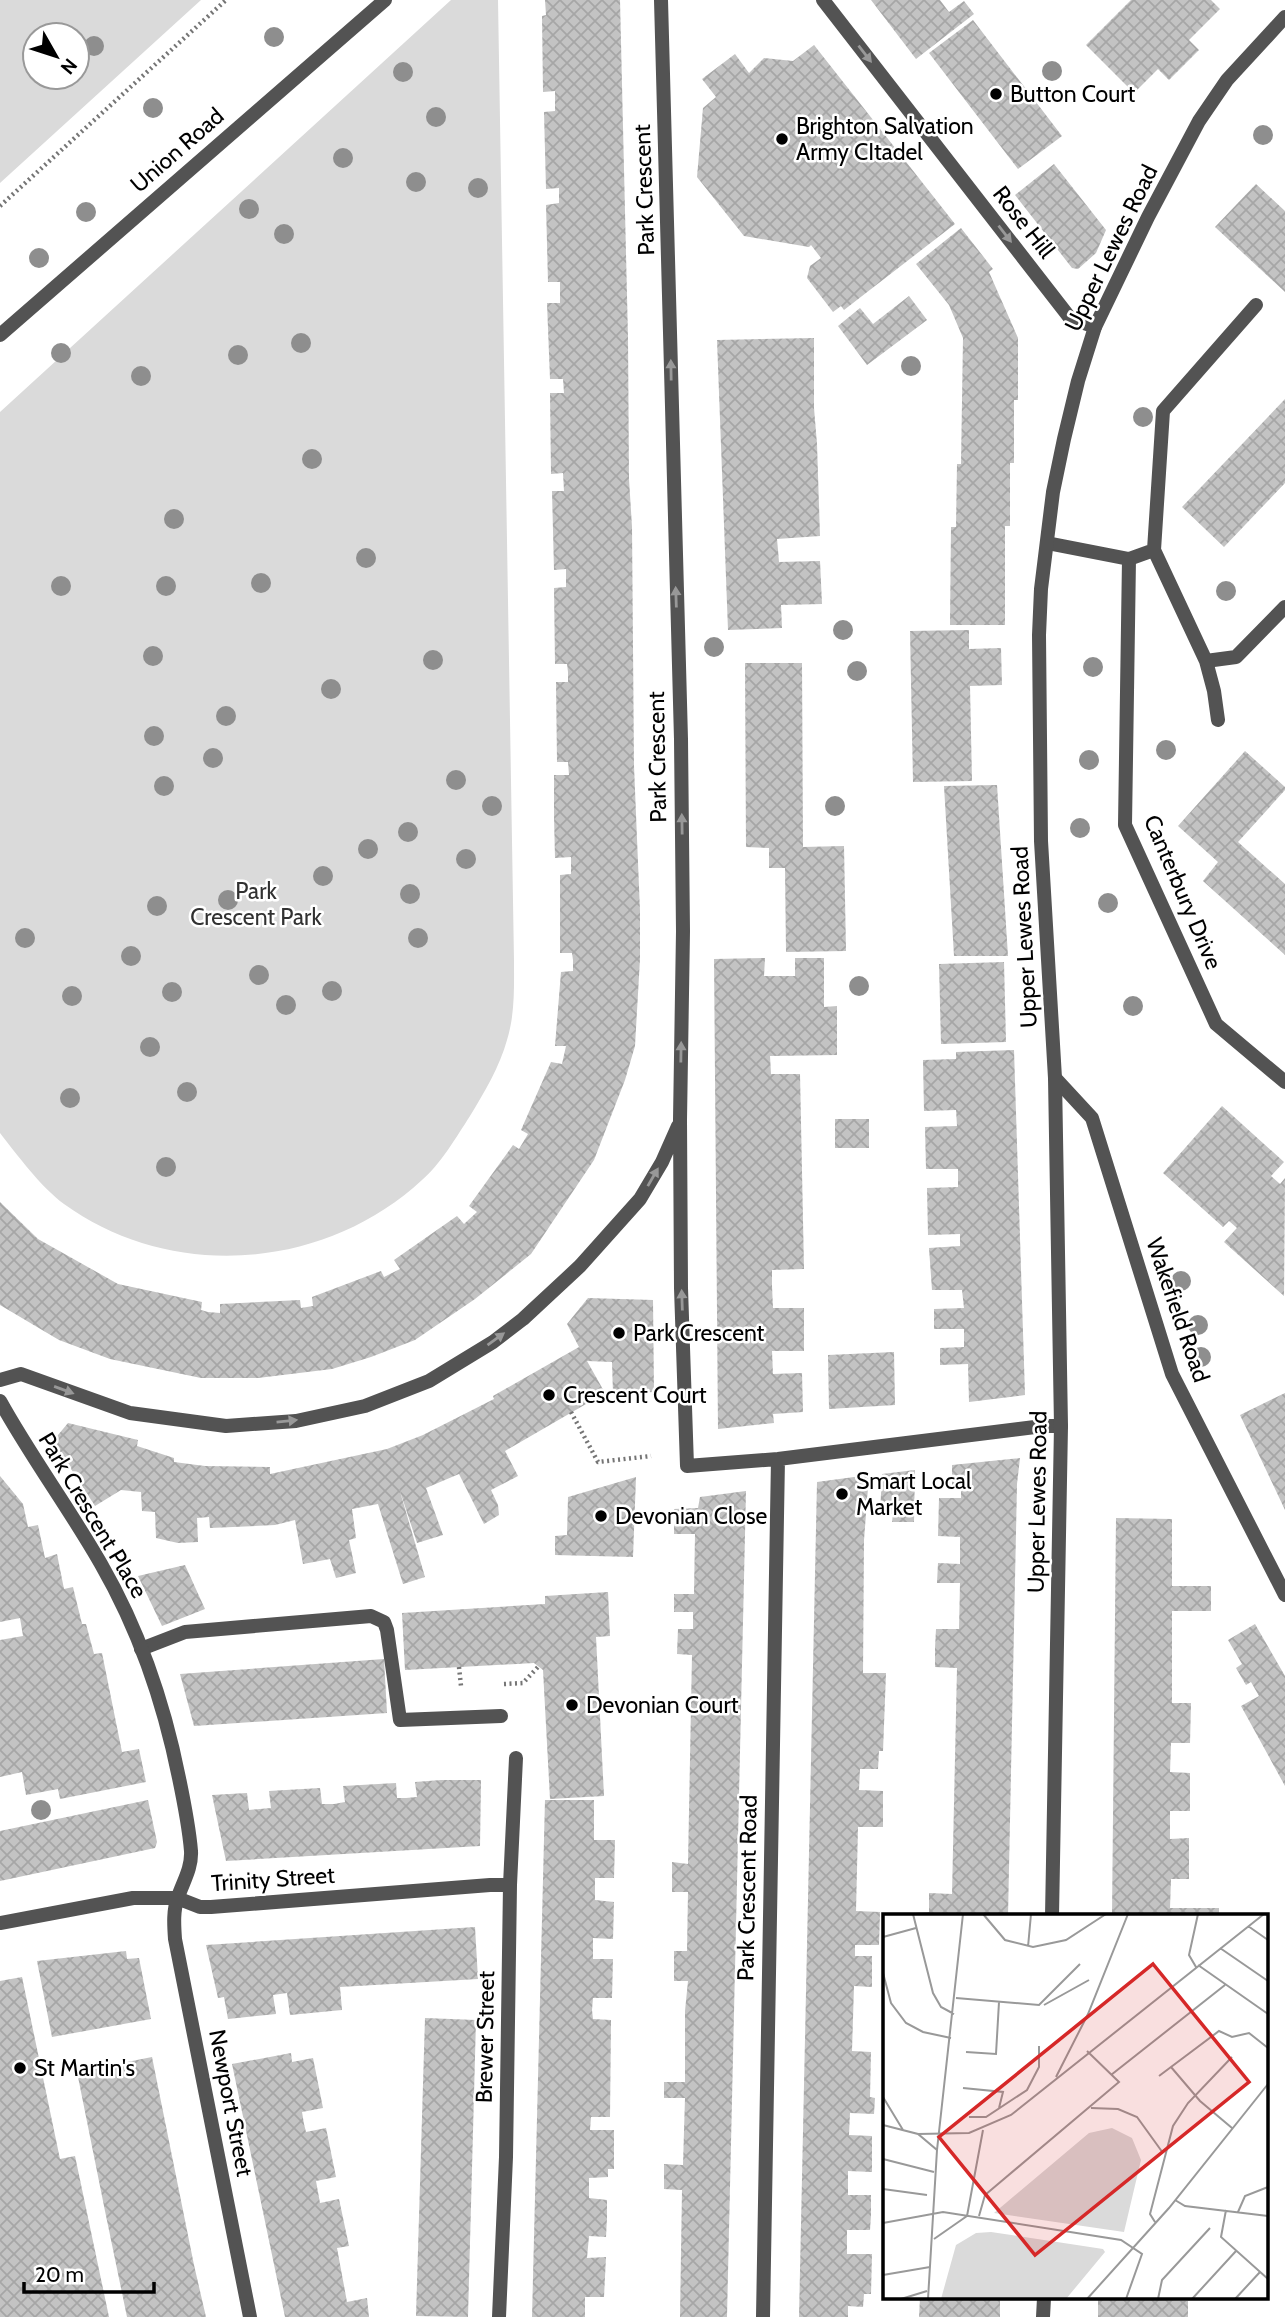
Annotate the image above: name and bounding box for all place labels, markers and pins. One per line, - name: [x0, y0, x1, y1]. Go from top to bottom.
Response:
- place label: Button Court: [1010, 80, 1136, 108]
- marker: Button Court: [988, 86, 1004, 102]
- place label: Brighton Salvation Army CItadel: [796, 112, 974, 166]
- marker: Brighton Salvation Army CItadel: [774, 131, 790, 147]
- place label: Park Crescent: [633, 1319, 765, 1347]
- marker: Park Crescent: [611, 1325, 627, 1341]
- place label: Crescent Court: [563, 1381, 707, 1409]
- marker: Crescent Court: [541, 1387, 557, 1403]
- place label: Smart Local Market: [856, 1467, 972, 1521]
- marker: Smart Local Market: [834, 1486, 850, 1502]
- place label: Devonian Close: [615, 1502, 767, 1530]
- marker: Devonian Close: [593, 1508, 609, 1524]
- place label: Devonian Court: [586, 1691, 739, 1719]
- marker: Devonian Court: [564, 1697, 580, 1713]
- place label: St Martin's: [34, 2054, 135, 2082]
- marker: St Martin's: [12, 2060, 28, 2076]

